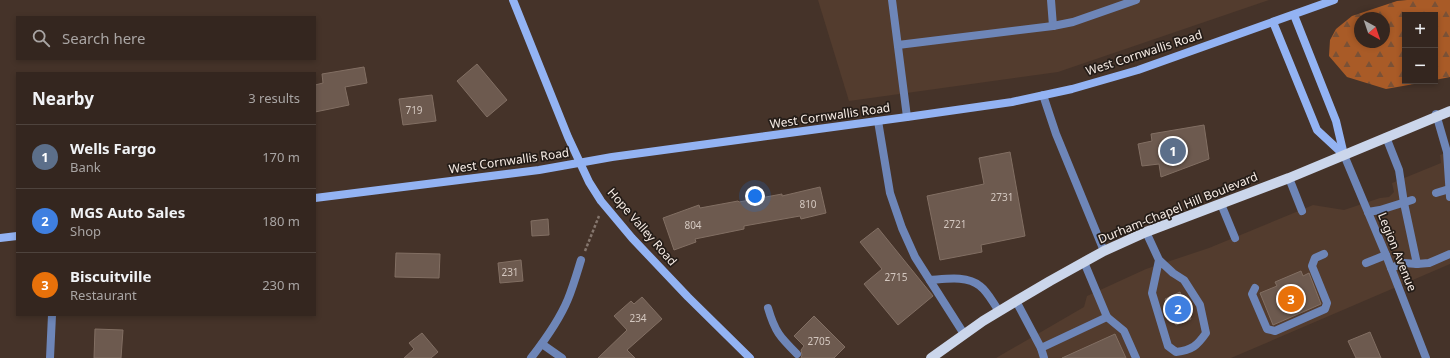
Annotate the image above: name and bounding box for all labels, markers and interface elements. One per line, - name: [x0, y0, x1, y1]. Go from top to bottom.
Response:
- north arrow: [1354, 12, 1390, 48]
- map controls: [1402, 12, 1438, 84]
- button: +: [1402, 12, 1438, 48]
- search box: [16, 16, 316, 60]
- street label: West Cornwallis Road: [1084, 26, 1204, 79]
- icon: search: [30, 27, 52, 49]
- text: Search here: [62, 28, 145, 48]
- button: −: [1402, 48, 1438, 84]
- text: Nearby: [32, 87, 94, 110]
- text: 3 results: [248, 89, 300, 107]
- street label: West Cornwallis Road: [769, 99, 891, 132]
- house number: 719: [405, 103, 423, 117]
- pin: 1: [1160, 136, 1186, 166]
- text: Wells Fargo: [70, 138, 156, 158]
- street label: West Cornwallis Road: [448, 144, 570, 177]
- text: 1: [41, 148, 49, 166]
- text: 170 m: [262, 148, 300, 166]
- text: Bank: [70, 158, 101, 176]
- street label: Durham-Chapel Hill Boulevard: [1095, 168, 1260, 247]
- street label: Hope Valley Road: [604, 184, 681, 269]
- your location: [745, 186, 765, 206]
- house number: 2731: [991, 190, 1013, 204]
- house number: 810: [799, 197, 817, 211]
- text: MGS Auto Sales: [70, 202, 185, 222]
- street label: Legion Avenue: [1374, 210, 1421, 294]
- text: 2: [41, 212, 49, 230]
- text: 180 m: [262, 212, 300, 230]
- house number: 2721: [944, 217, 966, 231]
- house number: 804: [684, 218, 702, 232]
- text: Shop: [70, 222, 101, 240]
- house number: 231: [501, 265, 519, 279]
- text: Biscuitville: [70, 266, 151, 286]
- house number: 2715: [885, 270, 908, 284]
- text: 3: [41, 276, 49, 294]
- text: 230 m: [262, 276, 300, 294]
- pin: 3: [1278, 284, 1304, 314]
- text: Restaurant: [70, 286, 137, 304]
- pin: 2: [1165, 294, 1191, 324]
- house number: 234: [629, 311, 647, 325]
- house number: 2705: [808, 334, 831, 348]

